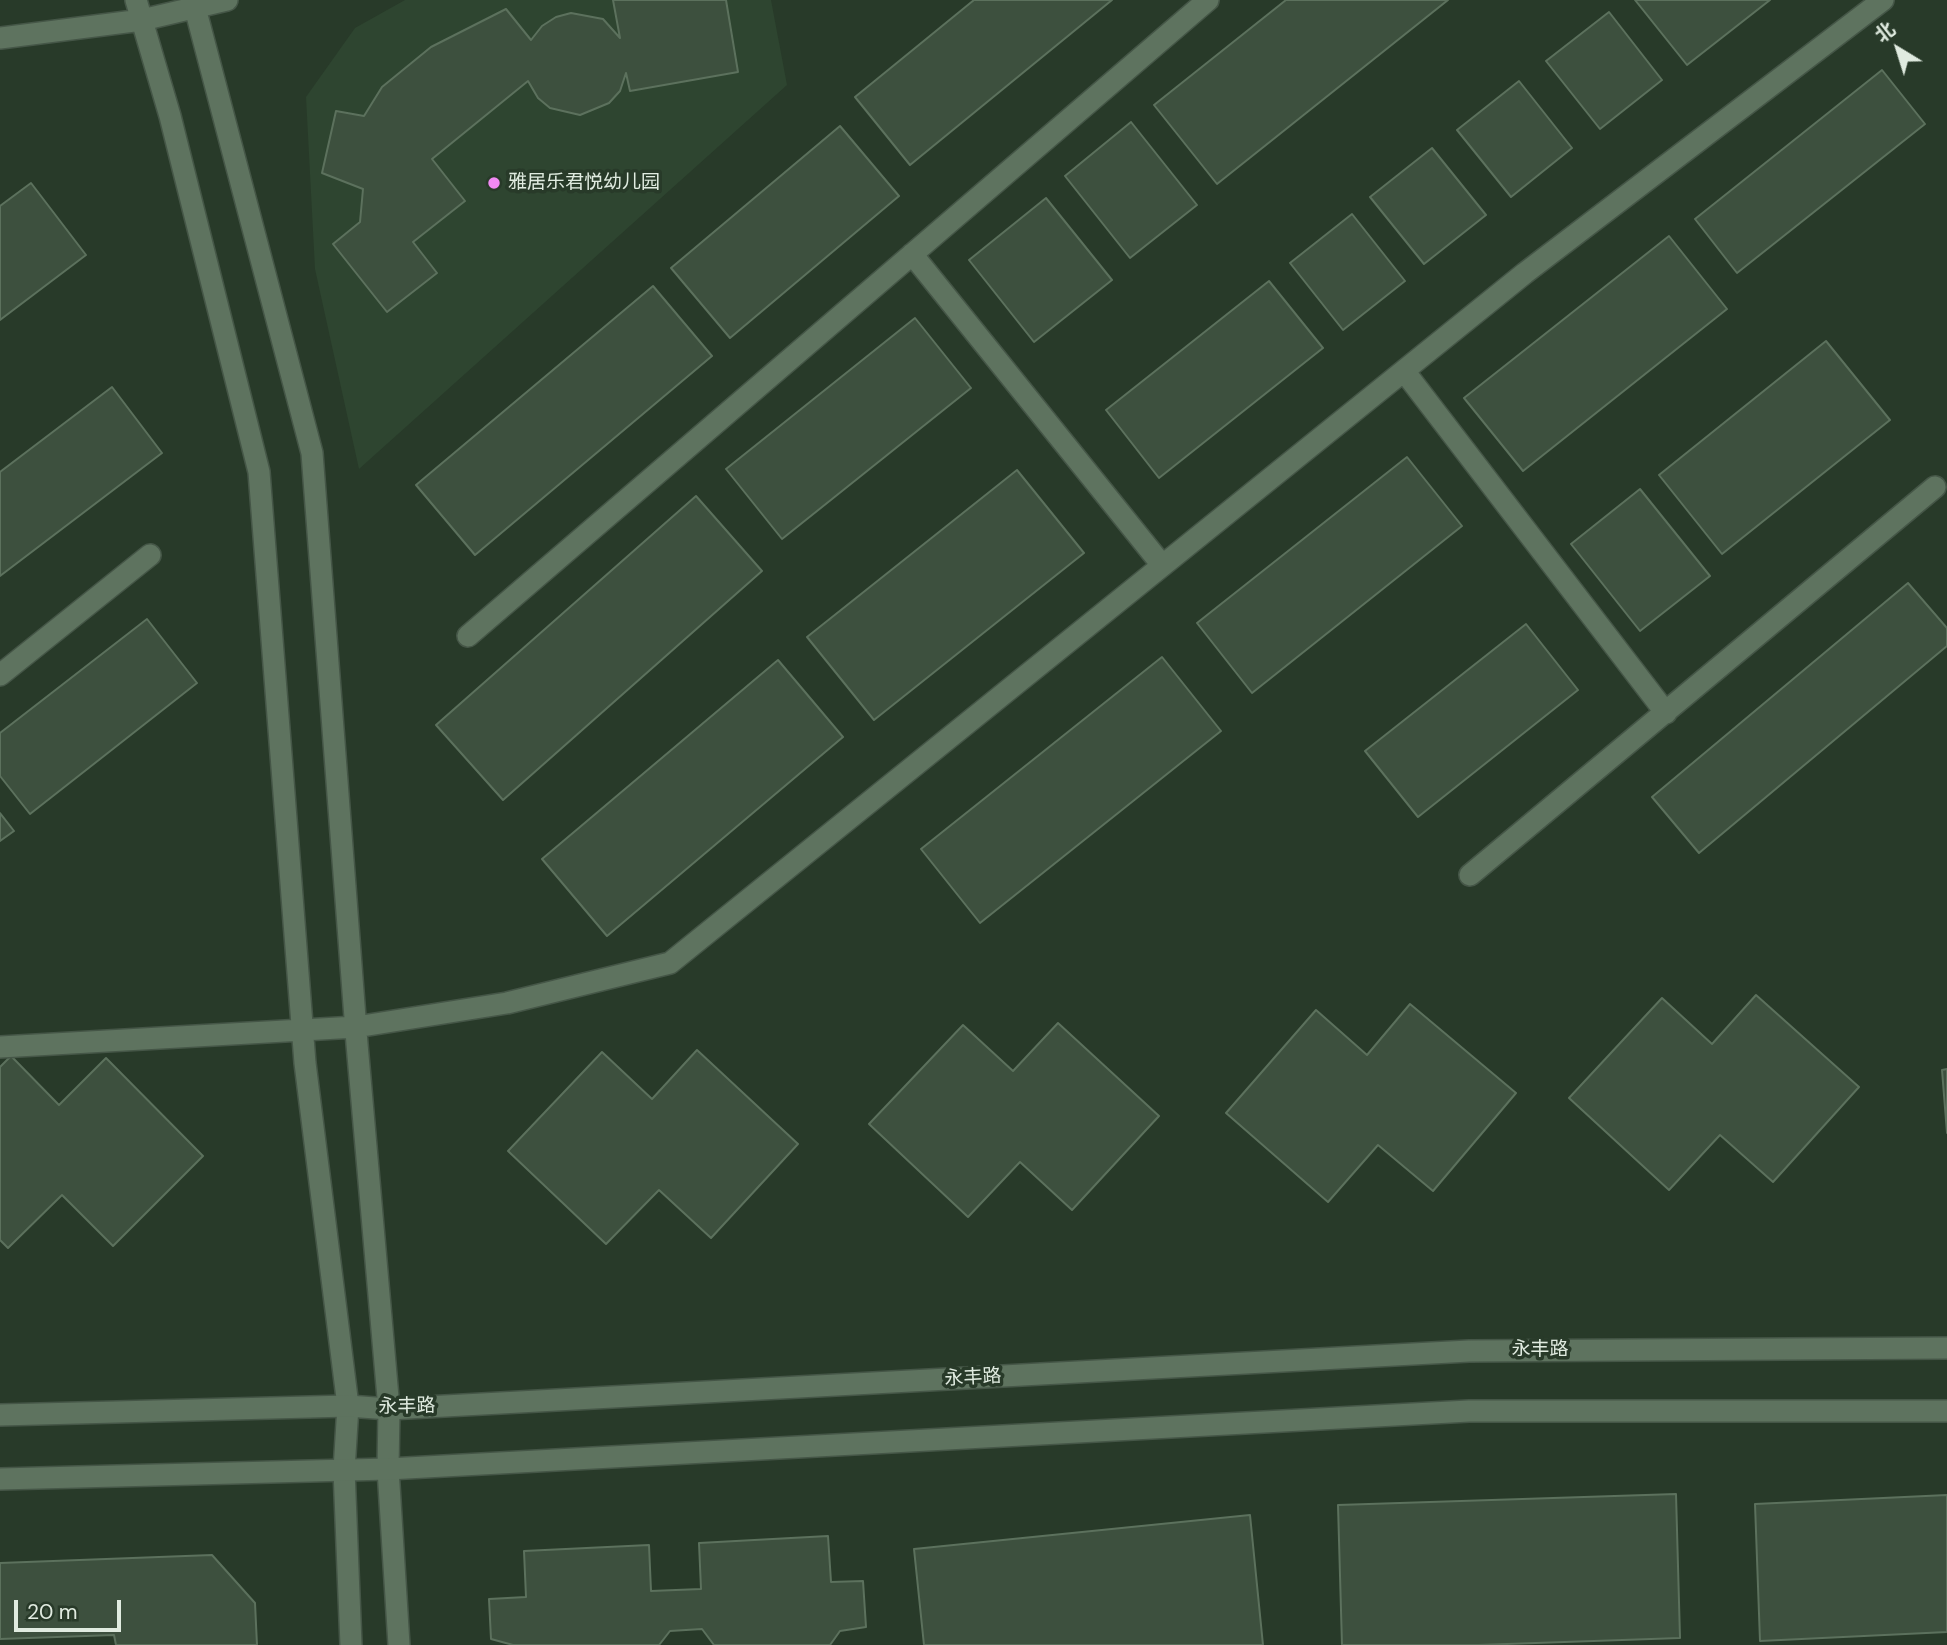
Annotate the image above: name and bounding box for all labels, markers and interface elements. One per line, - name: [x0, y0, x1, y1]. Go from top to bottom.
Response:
- north arrow: [1863, 14, 1933, 84]
- text: 北: [1870, 16, 1900, 48]
- place label: 雅居乐君悦幼儿园: [508, 172, 660, 194]
- marker: 雅居乐君悦幼儿园: [486, 175, 502, 191]
- street label: 永丰路: [1512, 1339, 1568, 1361]
- street label: 永丰路: [944, 1365, 1002, 1391]
- street label: 永丰路: [378, 1395, 436, 1419]
- scale bar: [18, 1586, 124, 1630]
- text: 20 m: [27, 1598, 78, 1626]

